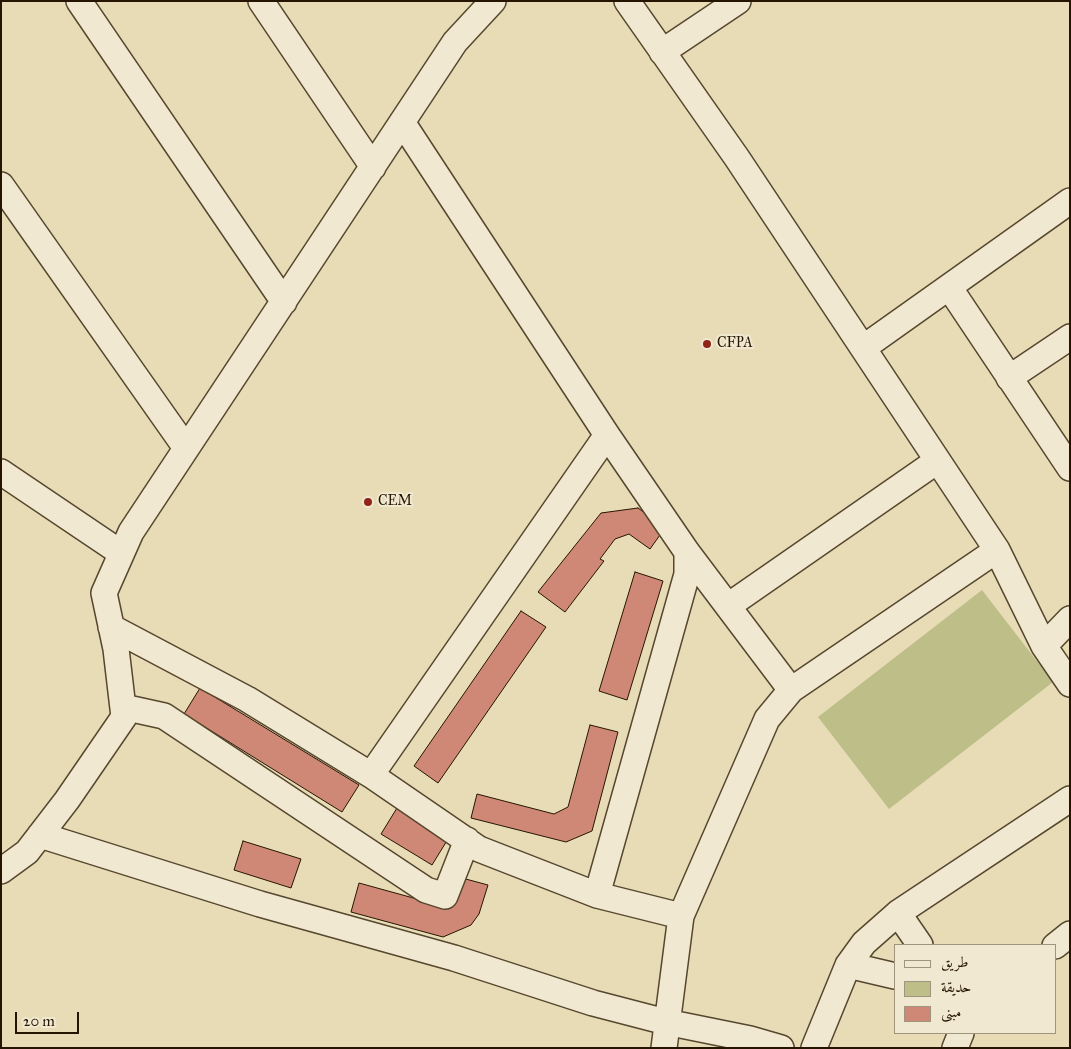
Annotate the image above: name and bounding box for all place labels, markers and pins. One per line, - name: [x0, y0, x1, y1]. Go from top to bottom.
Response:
- place label: CFPA: [717, 336, 753, 352]
- marker: CFPA: [701, 338, 713, 350]
- place label: CEM: [378, 494, 412, 510]
- marker: CEM: [362, 496, 374, 508]

